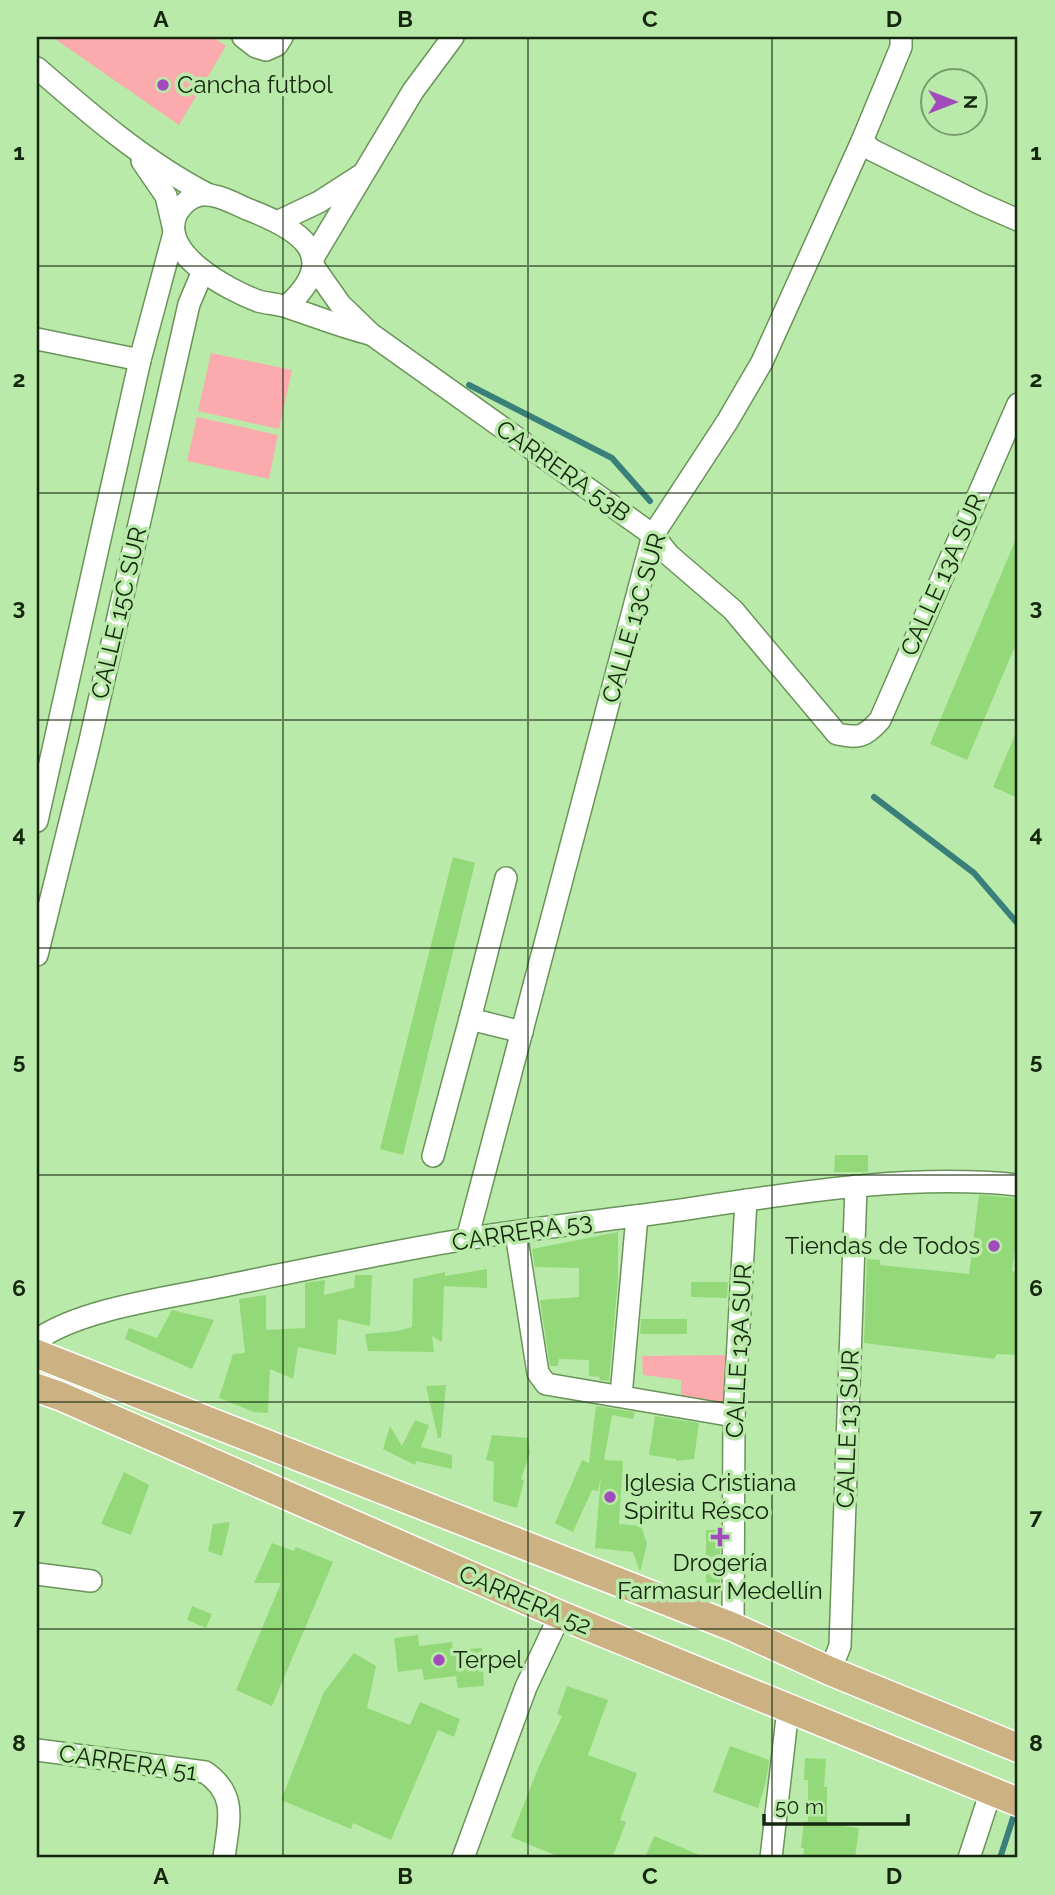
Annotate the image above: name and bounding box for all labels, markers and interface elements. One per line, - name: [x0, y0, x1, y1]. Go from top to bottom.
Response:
- text: A: [153, 5, 169, 32]
- text: B: [397, 5, 413, 32]
- text: C: [642, 5, 658, 32]
- text: D: [886, 5, 902, 32]
- north arrow: [918, 66, 988, 136]
- place label: Cancha futbol: [177, 70, 333, 99]
- marker: Cancha futbol: [155, 77, 171, 93]
- text: N: [960, 95, 982, 109]
- text: 1: [13, 138, 25, 165]
- text: 1: [1030, 138, 1042, 165]
- text: 2: [13, 365, 25, 392]
- text: 2: [1030, 365, 1042, 392]
- street label: CARRERA 53B: [490, 414, 636, 528]
- street label: CALLE 13A SUR: [894, 489, 991, 660]
- street label: CALLE 15C SUR: [85, 524, 152, 702]
- street label: CALLE 13C SUR: [595, 530, 672, 706]
- text: 3: [13, 593, 25, 620]
- text: 3: [1030, 593, 1042, 620]
- text: 4: [12, 820, 26, 847]
- text: 4: [1029, 820, 1043, 847]
- text: 5: [13, 1047, 26, 1074]
- text: 5: [1030, 1047, 1043, 1074]
- street label: CARRERA 53: [450, 1206, 594, 1257]
- place label: Tiendas de Todos: [785, 1231, 980, 1260]
- marker: Tiendas de Todos: [986, 1238, 1002, 1254]
- street label: CALLE 13A SUR: [719, 1263, 758, 1439]
- text: 6: [12, 1274, 26, 1301]
- text: 6: [1029, 1274, 1043, 1301]
- street label: CALLE 13 SUR: [830, 1349, 865, 1509]
- place label: Iglesia Cristiana Spiritu Résco: [624, 1468, 796, 1525]
- marker: Iglesia Cristiana Spiritu Résco: [602, 1489, 618, 1505]
- text: 7: [13, 1502, 26, 1529]
- text: 7: [1030, 1502, 1043, 1529]
- marker: Drogería Farmasur Medellín: [712, 1529, 728, 1545]
- place label: Drogería Farmasur Medellín: [617, 1548, 823, 1605]
- street label: CARRERA 52: [455, 1559, 596, 1640]
- place label: Terpel: [453, 1645, 523, 1674]
- marker: Terpel: [431, 1652, 447, 1668]
- text: 8: [12, 1729, 26, 1756]
- text: 8: [1029, 1729, 1043, 1756]
- street label: CARRERA 51: [57, 1738, 199, 1787]
- scale bar: [764, 1783, 908, 1827]
- text: 50 m: [775, 1794, 824, 1819]
- text: A: [153, 1862, 169, 1889]
- text: B: [397, 1862, 413, 1889]
- text: C: [642, 1862, 658, 1889]
- text: D: [886, 1862, 902, 1889]

